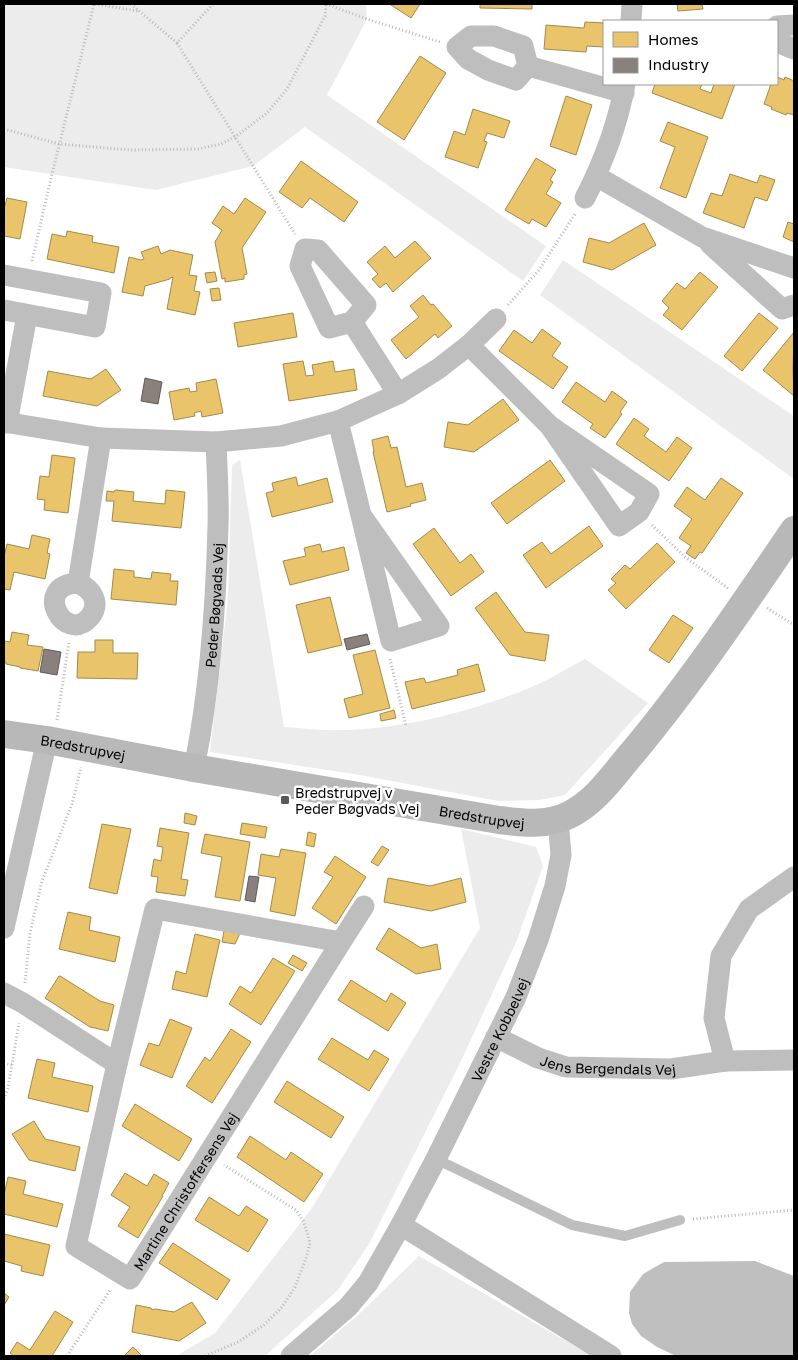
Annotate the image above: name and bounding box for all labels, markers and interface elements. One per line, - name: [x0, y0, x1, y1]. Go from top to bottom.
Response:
- legend: [603, 20, 778, 85]
- text: Homes: [648, 30, 698, 48]
- text: Industry: [648, 55, 709, 73]
- street label: Peder Bøgvads Vej: [201, 543, 226, 668]
- street label: Bredstrupvej: [39, 731, 127, 763]
- place label: Bredstrupvej v Peder Bøgvads Vej: [295, 784, 420, 817]
- marker: Bredstrupvej v Peder Bøgvads Vej: [279, 794, 291, 806]
- street label: Bredstrupvej: [438, 801, 525, 831]
- street label: Vestre Kobbelvej: [467, 975, 531, 1084]
- street label: Jens Bergendals Vej: [538, 1051, 677, 1078]
- street label: Martine Christoffersens Vej: [129, 1109, 241, 1273]

